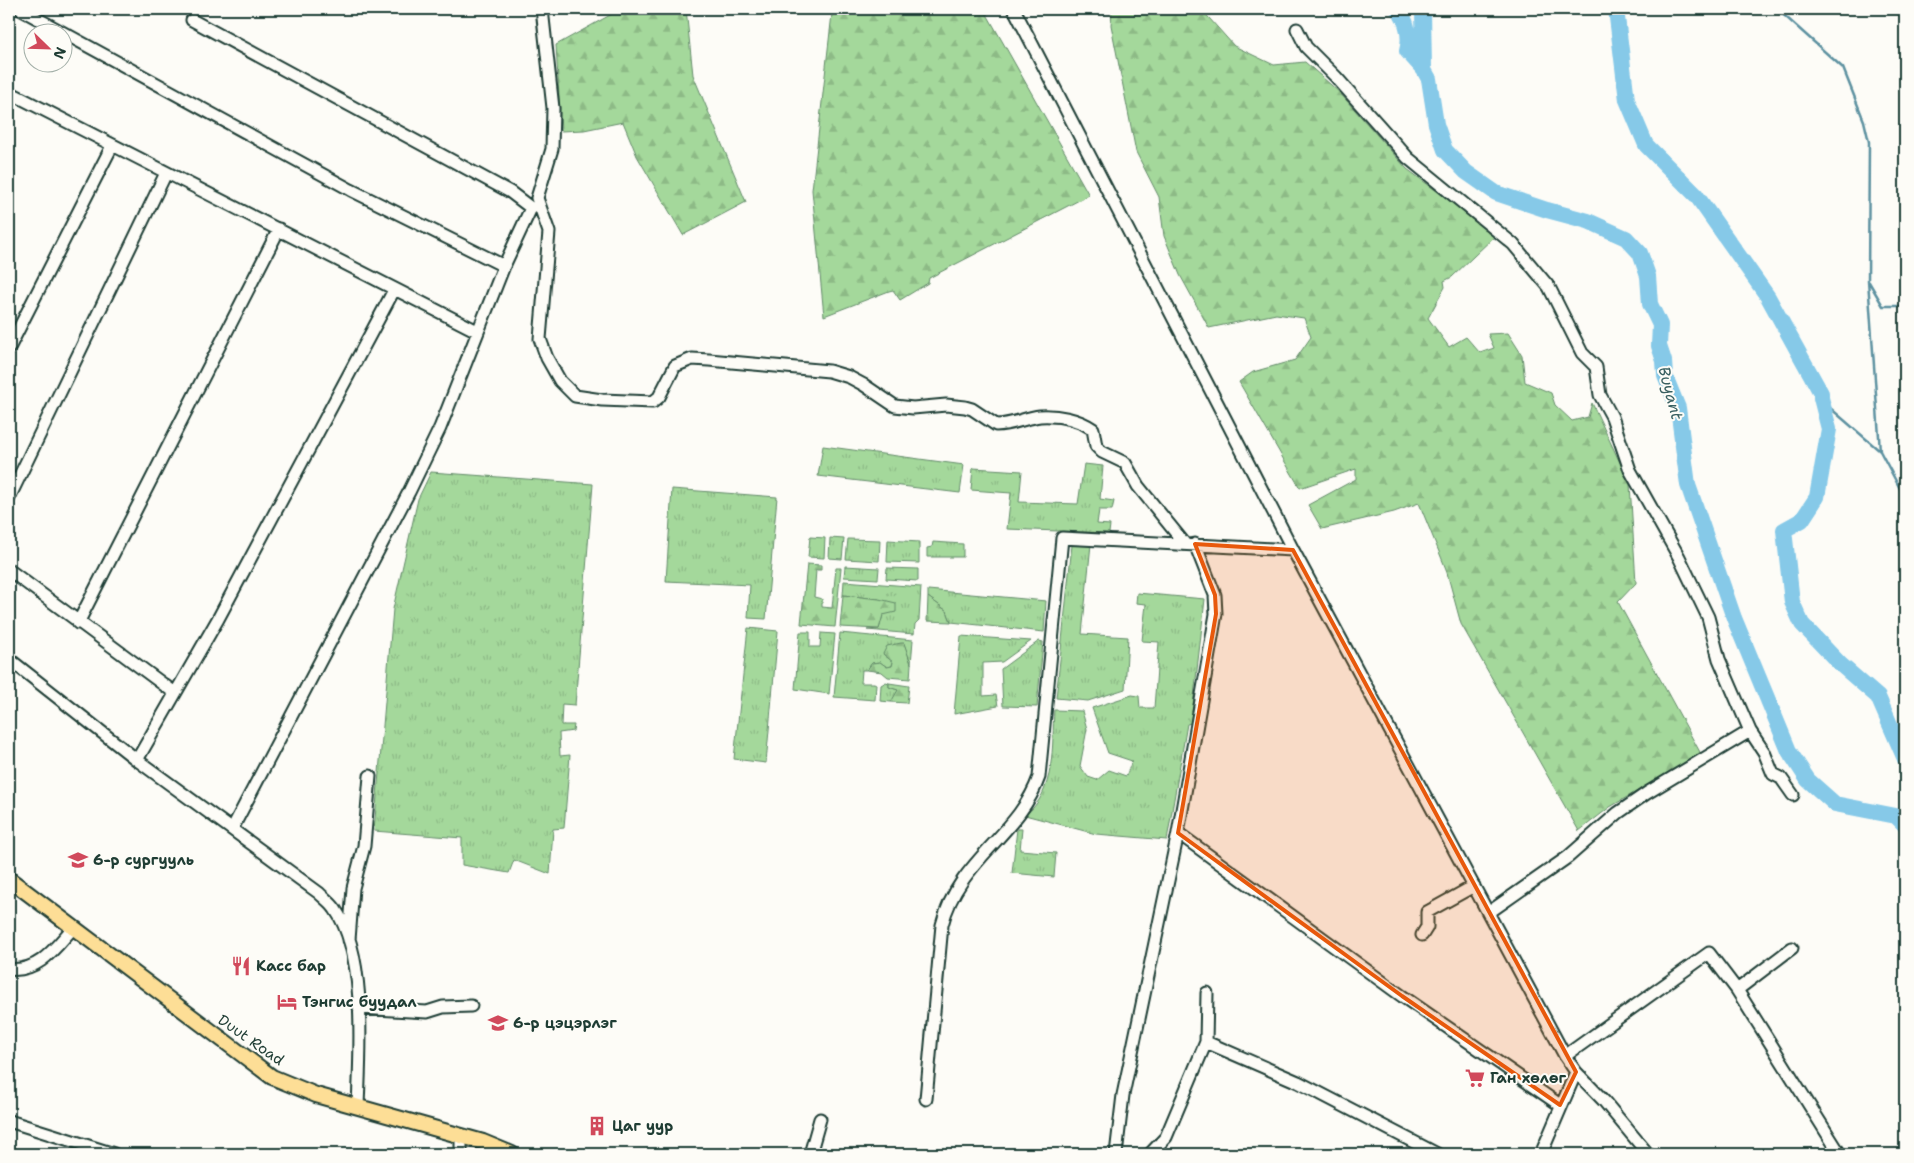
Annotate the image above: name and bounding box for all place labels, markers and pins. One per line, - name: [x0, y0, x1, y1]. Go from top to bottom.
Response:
- school or university icon: 6-р сургууль: [67, 849, 89, 871]
- place label: 6-р сургууль: [93, 850, 194, 870]
- restaurant icon: Касс бар: [230, 955, 252, 977]
- place label: Касс бар: [256, 956, 326, 976]
- hotel icon: Тэнгис буудал: [276, 991, 298, 1013]
- place label: Тэнгис буудал: [302, 992, 417, 1012]
- school or university icon: 6-р цэцэрлэг: [487, 1012, 509, 1034]
- place label: 6-р цэцэрлэг: [513, 1013, 617, 1033]
- supermarket icon: Ган хөлөг: [1464, 1067, 1486, 1089]
- place label: Ган хөлөг: [1490, 1068, 1567, 1088]
- building icon: Цаг уур: [586, 1115, 608, 1137]
- place label: Цаг уур: [612, 1116, 673, 1136]

